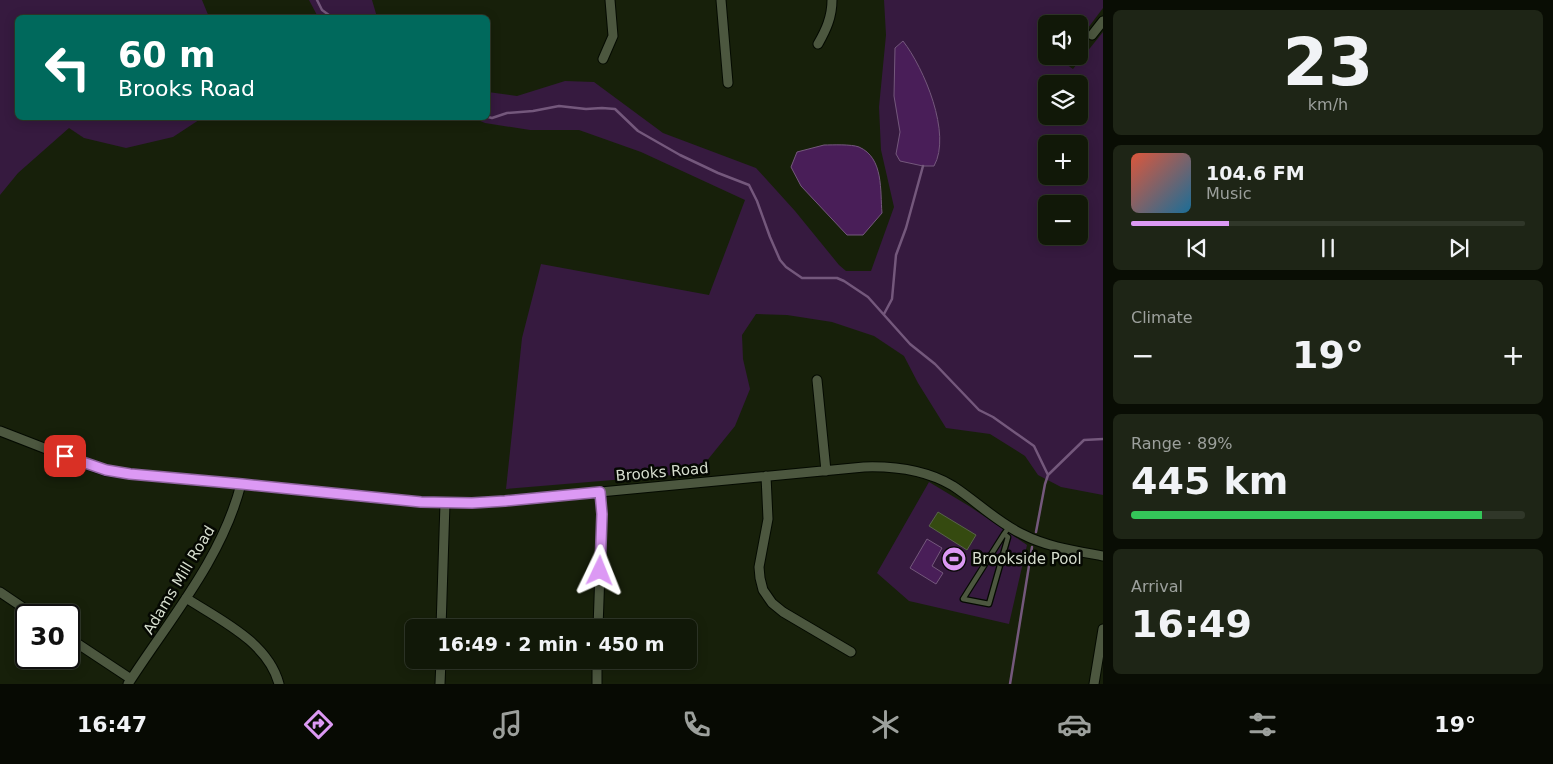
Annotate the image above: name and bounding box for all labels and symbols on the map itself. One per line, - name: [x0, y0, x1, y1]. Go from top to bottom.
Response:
- pin: [44, 435, 86, 477]
- street label: Brooks Road: [615, 459, 709, 485]
- street label: Adams Mill Road: [139, 522, 219, 638]
- position arrow: [573, 544, 625, 596]
- sports icon: Brookside Pool: [941, 546, 967, 572]
- place label: Brookside Pool: [972, 550, 1082, 568]
- speed limit sign: 30: [15, 604, 80, 669]

